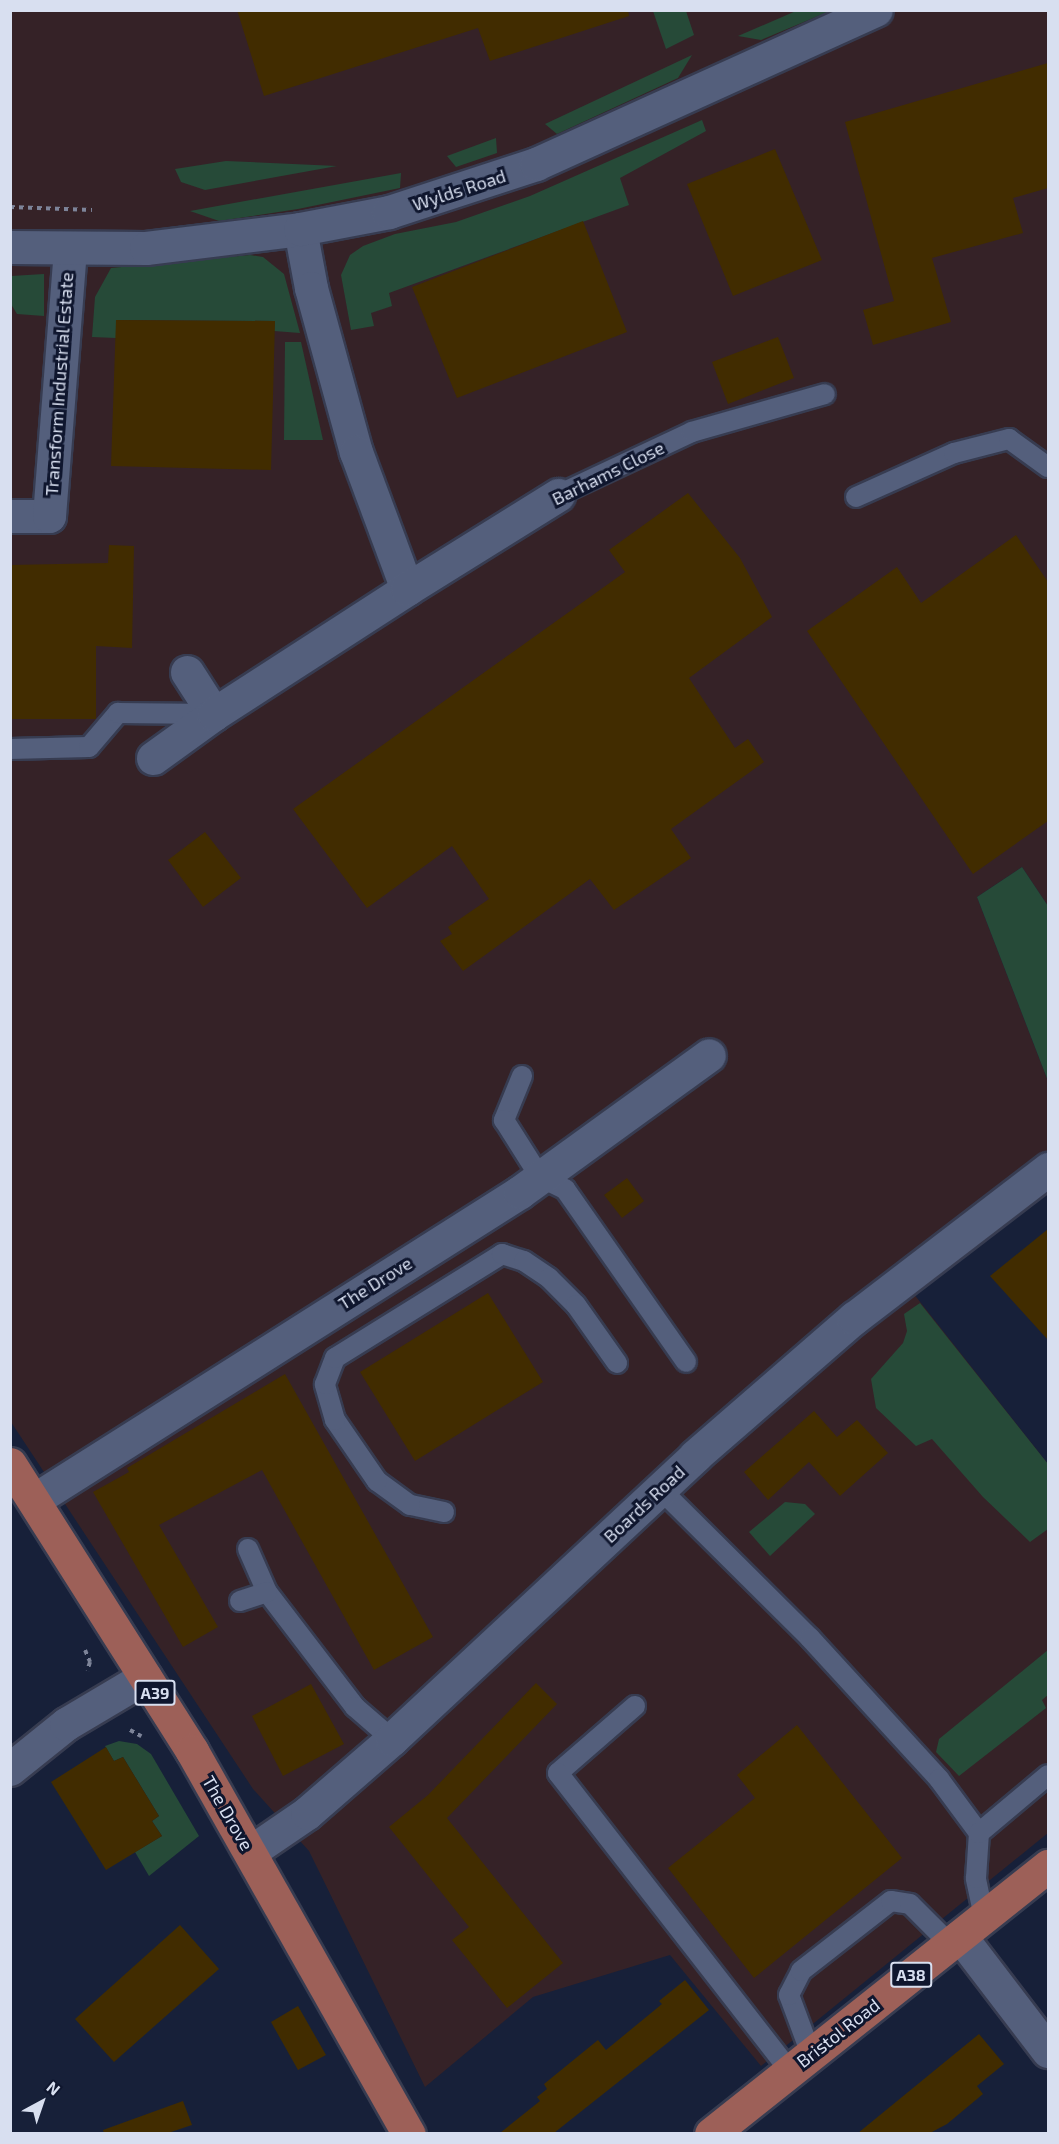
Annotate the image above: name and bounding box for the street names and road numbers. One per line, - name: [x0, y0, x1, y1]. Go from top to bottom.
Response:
- street label: Wylds Road: [410, 165, 508, 215]
- street label: Transform Industrial Estate: [40, 271, 78, 497]
- street label: Barhams Close: [548, 437, 668, 509]
- street label: The Drove: [334, 1252, 416, 1314]
- street label: Boards Road: [599, 1461, 689, 1547]
- road number: A39: [134, 1680, 176, 1706]
- street label: The Drove: [198, 1772, 258, 1854]
- road number: A38: [890, 1962, 932, 1988]
- street label: Bristol Road: [792, 1994, 884, 2072]

